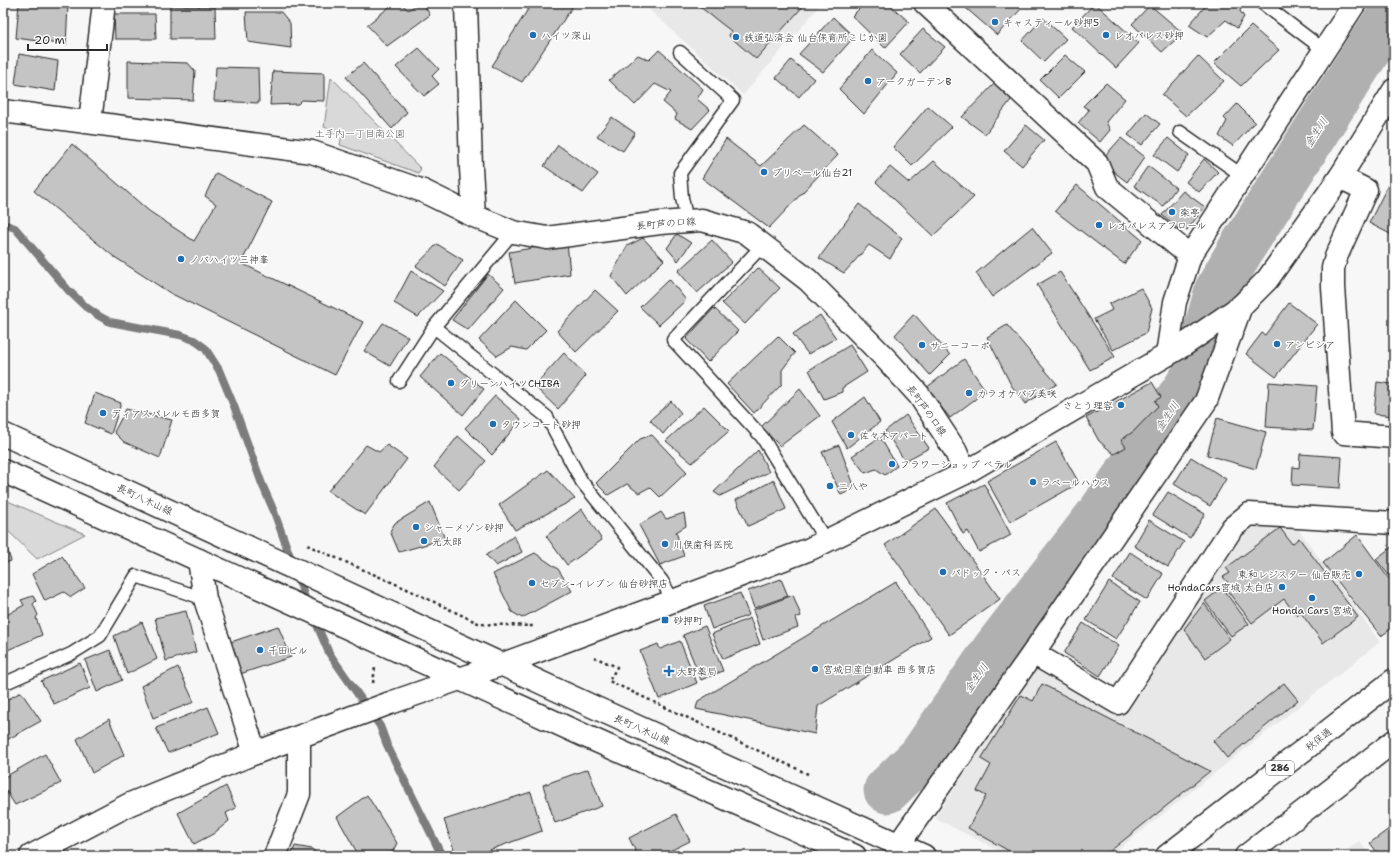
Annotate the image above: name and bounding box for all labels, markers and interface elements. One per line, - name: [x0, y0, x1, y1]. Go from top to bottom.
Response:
- place label: キャスティール砂押5: [1003, 16, 1099, 29]
- marker: キャスティール砂押5: [990, 17, 1000, 27]
- scale bar: [28, 26, 107, 52]
- place label: ハイツ深山: [541, 29, 591, 42]
- place label: レオパレス砂押: [1114, 29, 1184, 42]
- marker: ハイツ深山: [528, 30, 538, 40]
- marker: レオパレス砂押: [1101, 30, 1111, 40]
- place label: 鉄道弘済会 仙台保育所こじか園: [744, 31, 887, 44]
- text: 20 m: [34, 32, 65, 48]
- marker: 鉄道弘済会 仙台保育所こじか園: [731, 32, 741, 42]
- place label: アークガーデンB: [876, 75, 952, 88]
- marker: アークガーデンB: [863, 76, 873, 86]
- water label: 金生川: [1301, 114, 1332, 150]
- park label: 土手内一丁目南公園: [315, 127, 405, 140]
- place label: プリベール仙台21: [772, 166, 852, 179]
- marker: プリベール仙台21: [759, 167, 769, 177]
- place label: 楽亭: [1180, 206, 1200, 219]
- marker: 楽亭: [1167, 207, 1177, 217]
- street label: 長町芦の口線: [636, 214, 696, 233]
- place label: レオパレスアフロール: [1107, 219, 1206, 232]
- marker: レオパレスアフロール: [1094, 220, 1104, 230]
- place label: ノバハイツ三神峯: [189, 253, 269, 266]
- marker: ノバハイツ三神峯: [176, 254, 186, 264]
- place label: アンビシア: [1285, 338, 1335, 351]
- place label: サニーコーポ: [930, 339, 990, 352]
- marker: アンビシア: [1272, 339, 1282, 349]
- marker: サニーコーポ: [917, 340, 927, 350]
- place label: グリーンハイツCHIBA: [459, 377, 560, 390]
- marker: グリーンハイツCHIBA: [446, 378, 456, 388]
- street label: 長町芦の口線: [904, 382, 949, 438]
- place label: カラオケパブ美咲: [977, 387, 1057, 400]
- marker: カラオケパブ美咲: [964, 388, 974, 398]
- water label: 金生川: [1152, 398, 1183, 434]
- place label: さとう理容: [1063, 399, 1113, 412]
- marker: さとう理容: [1116, 400, 1126, 410]
- place label: ディアスパレルモ西多賀: [111, 407, 220, 420]
- marker: ディアスパレルモ西多賀: [98, 408, 108, 418]
- place label: タウンコート砂押: [501, 418, 581, 431]
- marker: タウンコート砂押: [488, 419, 498, 429]
- place label: 佐々木アパート: [859, 429, 928, 442]
- marker: 佐々木アパート: [846, 430, 856, 440]
- place label: フラワーショップ べテル: [900, 458, 1013, 471]
- marker: フラワーショップ べテル: [887, 459, 897, 469]
- place label: ラベールハウス: [1041, 476, 1110, 489]
- marker: ラベールハウス: [1028, 477, 1038, 487]
- place label: 二八や: [838, 480, 868, 493]
- street label: 長町八木山線: [115, 481, 175, 518]
- marker: 二八や: [825, 481, 835, 491]
- place label: シャーメゾン砂押: [424, 521, 504, 534]
- marker: シャーメゾン砂押: [411, 522, 421, 532]
- place label: 光太郎: [432, 535, 462, 548]
- marker: 光太郎: [419, 536, 429, 546]
- place label: 川俣歯科医院: [673, 538, 733, 551]
- marker: 川俣歯科医院: [660, 539, 670, 549]
- place label: パドック・パス: [951, 566, 1021, 579]
- marker: パドック・パス: [938, 567, 948, 577]
- place label: 東和レジスター 仙台販売: [1238, 568, 1351, 581]
- marker: 東和レジスター 仙台販売: [1354, 569, 1364, 579]
- place label: セブン-イレブン 仙台砂押店: [540, 577, 668, 590]
- marker: セブン-イレブン 仙台砂押店: [527, 578, 537, 588]
- place label: HondaCars宮城 太白店: [1167, 581, 1274, 594]
- marker: HondaCars宮城 太白店: [1277, 582, 1287, 592]
- marker: Honda Cars 宮城: [1307, 593, 1317, 603]
- place label: Honda Cars 宮城: [1272, 604, 1352, 617]
- place label: 砂押町: [673, 614, 703, 627]
- marker: 砂押町: [660, 615, 670, 625]
- place label: 千田ビル: [268, 644, 308, 657]
- marker: 千田ビル: [255, 645, 265, 655]
- water label: 金生川: [961, 660, 992, 696]
- place label: 宮城日産自動車 西多賀店: [823, 663, 936, 676]
- marker: 宮城日産自動車 西多賀店: [810, 664, 820, 674]
- place label: 大野薬局: [677, 665, 717, 678]
- marker: 大野薬局: [664, 666, 674, 676]
- street label: 長町八木山線: [612, 711, 672, 748]
- street label: 秋保通: [1302, 725, 1334, 754]
- road number: 286: [1266, 761, 1294, 775]

